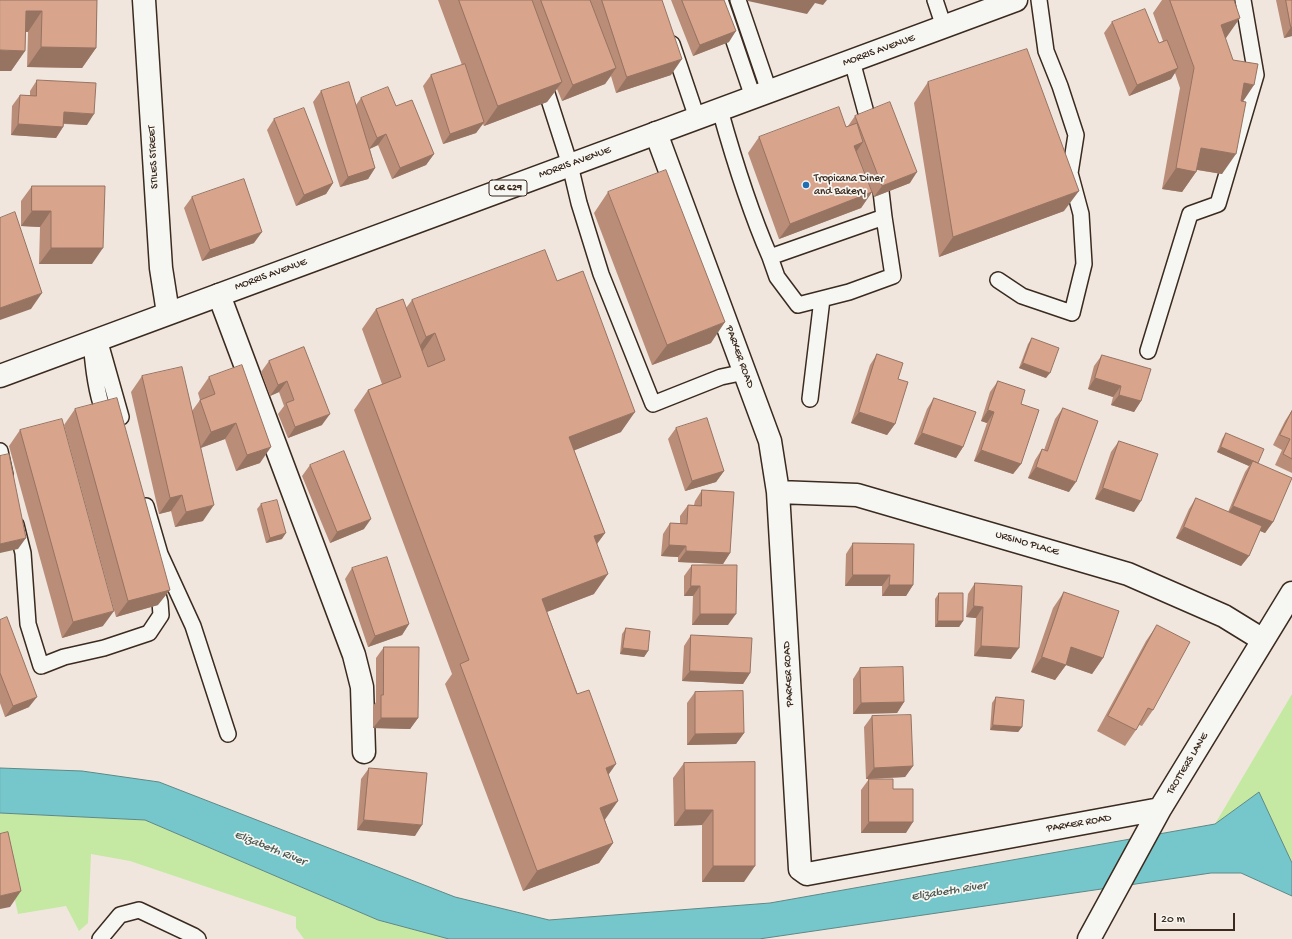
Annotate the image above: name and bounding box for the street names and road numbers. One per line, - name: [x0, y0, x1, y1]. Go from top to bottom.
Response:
- street label: MORRIS AVENUE: [841, 32, 917, 70]
- street label: STILES STREET: [146, 125, 162, 189]
- street label: MORRIS AVENUE: [537, 144, 613, 182]
- road number: CR 629: [489, 180, 527, 196]
- street label: MORRIS AVENUE: [233, 256, 309, 294]
- street label: PARKER ROAD: [722, 324, 756, 390]
- street label: URSINO PLACE: [994, 529, 1060, 559]
- street label: PARKER ROAD: [781, 641, 797, 707]
- street label: TROTTERS LANE: [1164, 731, 1212, 797]
- street label: PARKER ROAD: [1046, 812, 1112, 836]

